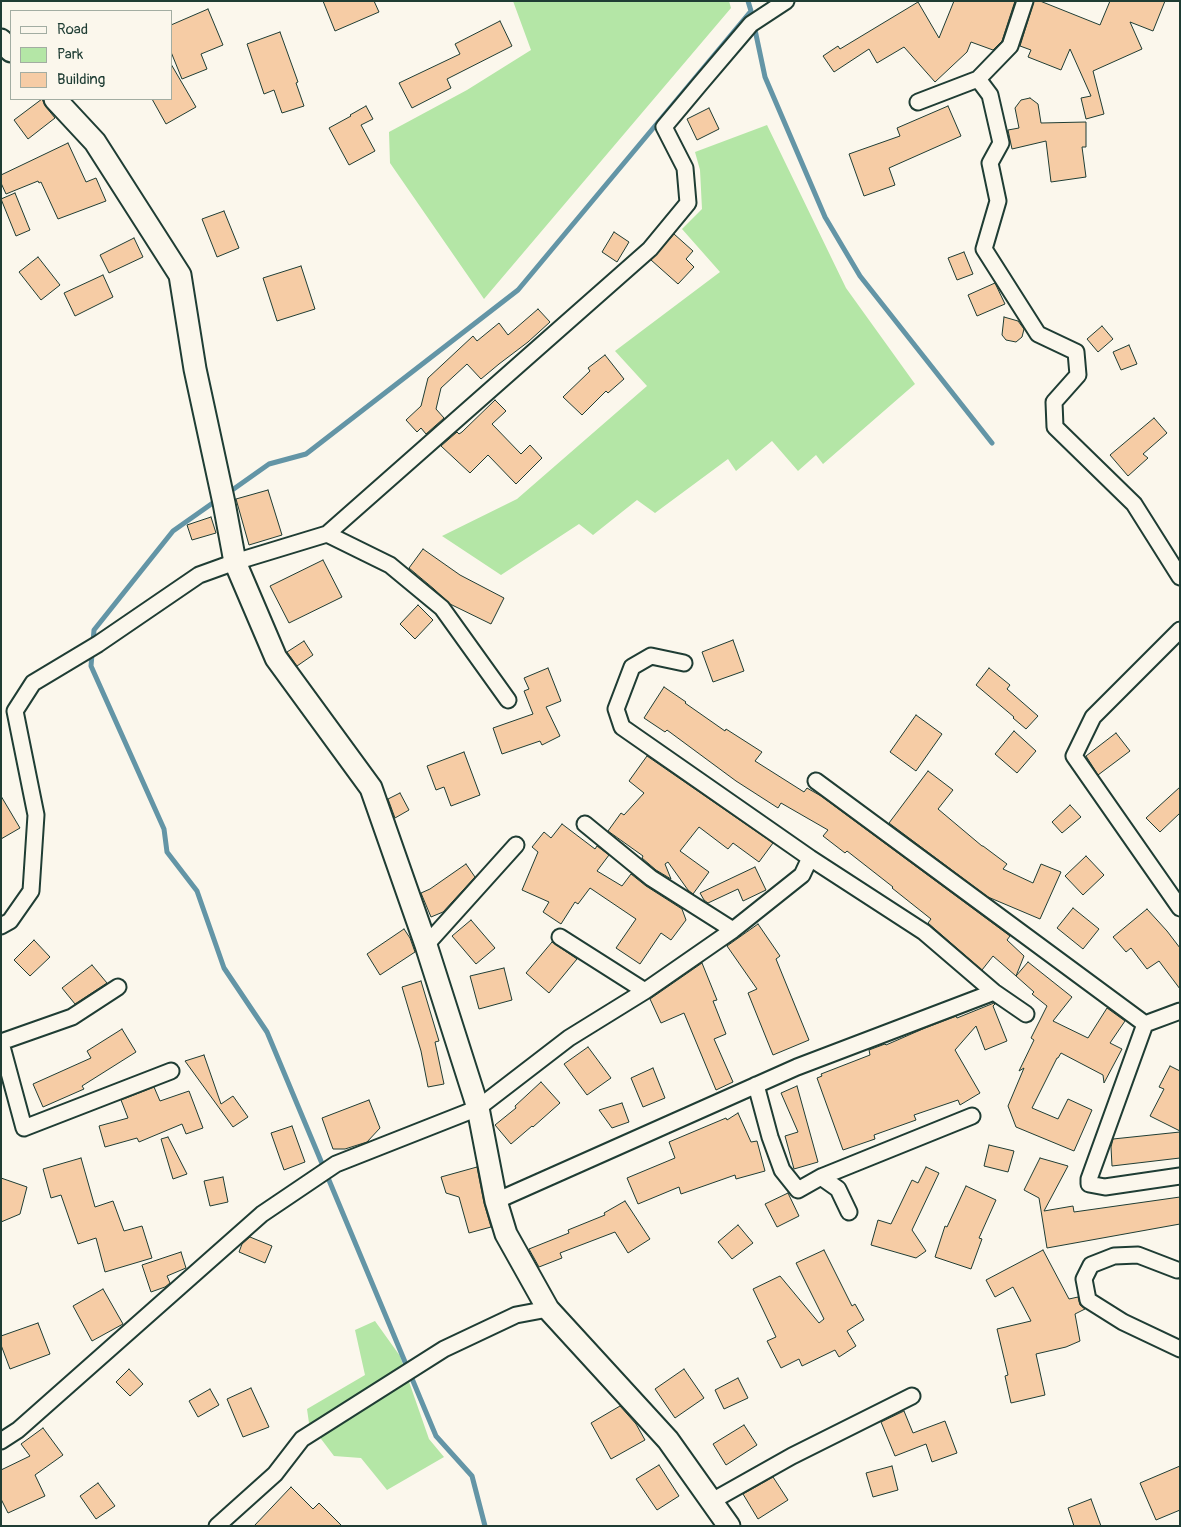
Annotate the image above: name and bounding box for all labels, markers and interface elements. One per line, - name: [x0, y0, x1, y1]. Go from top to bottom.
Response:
- legend: [10, 10, 172, 100]
- text: Road: [57, 20, 88, 39]
- text: Park: [57, 45, 83, 64]
- text: Building: [57, 70, 105, 89]

